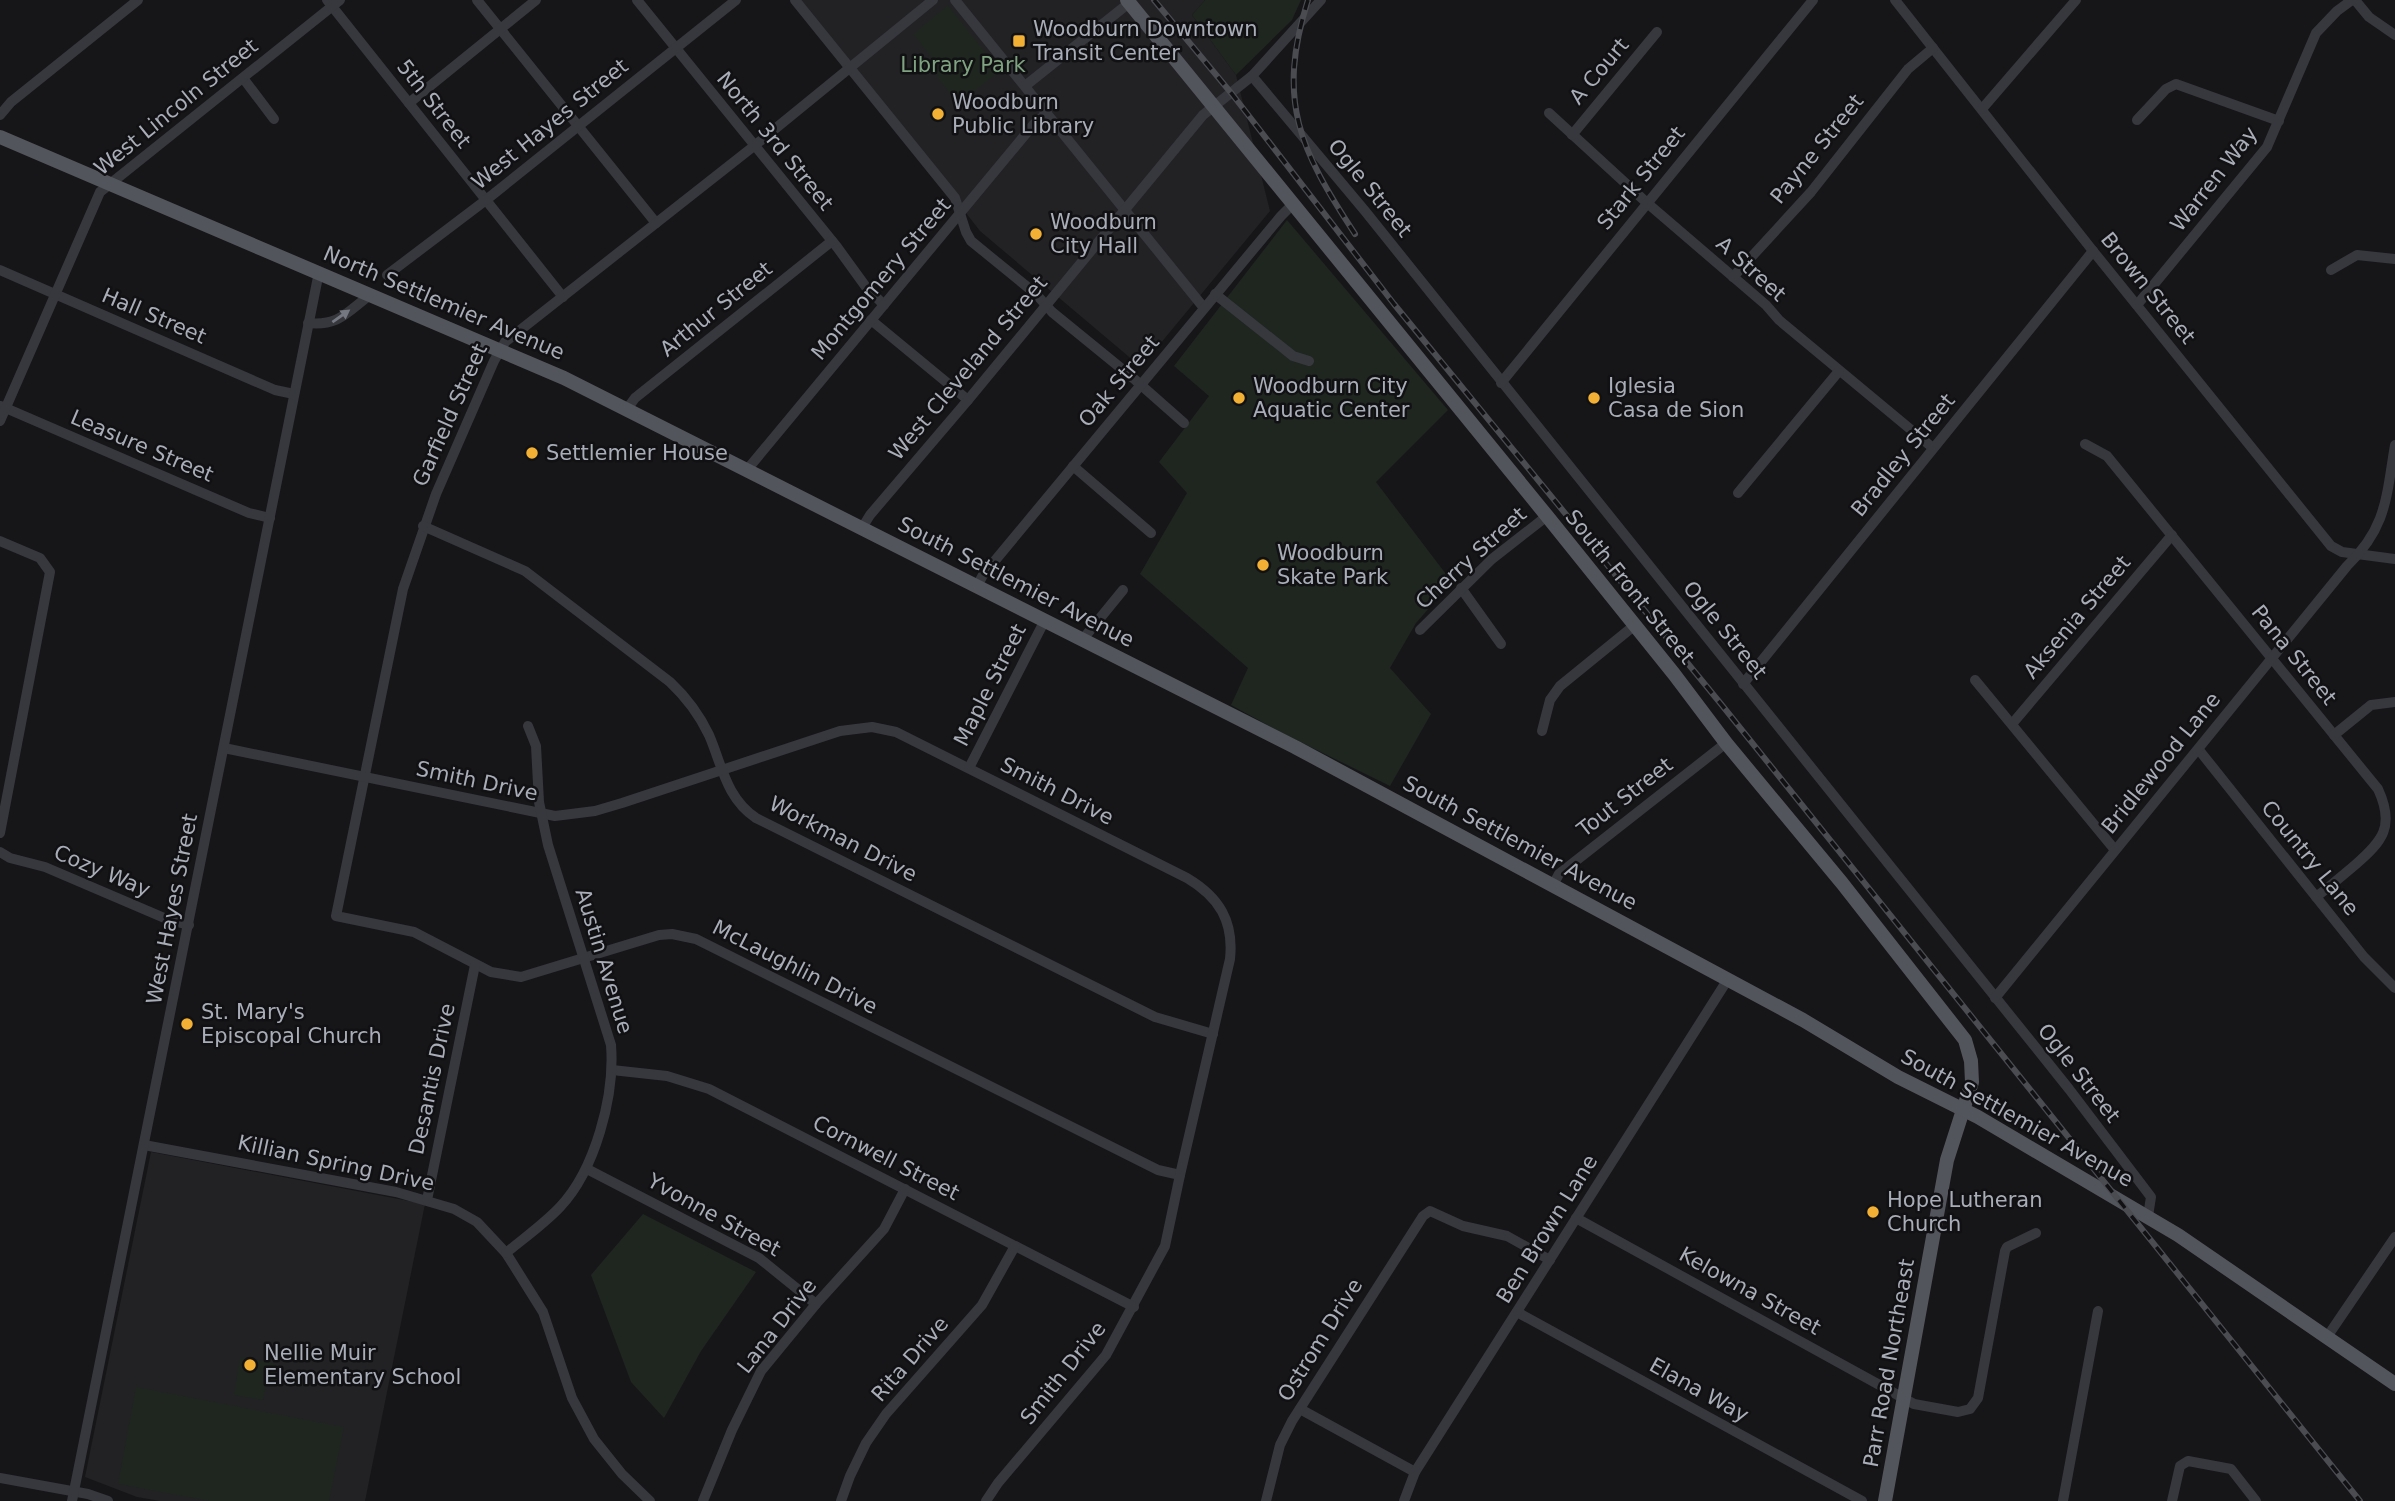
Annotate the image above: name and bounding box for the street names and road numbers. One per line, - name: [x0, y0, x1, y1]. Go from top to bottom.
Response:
- street label: A Court: [1565, 33, 1633, 109]
- street label: West Lincoln Street: [90, 34, 262, 180]
- street label: West Hayes Street: [467, 54, 633, 194]
- street label: 5th Street: [392, 55, 476, 153]
- street label: North 3rd Street: [712, 67, 838, 215]
- street label: Payne Street: [1766, 89, 1868, 209]
- street label: Stark Street: [1592, 122, 1690, 234]
- street label: Warren Way: [2166, 122, 2262, 236]
- street label: Ogle Street: [1323, 134, 1417, 242]
- street label: Montgomery Street: [806, 193, 956, 365]
- street label: Brown Street: [2096, 227, 2200, 349]
- street label: A Street: [1711, 232, 1791, 306]
- street label: North Settlemier Avenue: [320, 241, 568, 365]
- street label: Arthur Street: [655, 257, 777, 361]
- street label: West Cleveland Street: [884, 271, 1052, 465]
- street label: Hall Street: [98, 283, 210, 349]
- street label: Oak Street: [1074, 330, 1164, 432]
- street label: Garfield Street: [408, 340, 492, 490]
- street label: Bradley Street: [1846, 389, 1960, 521]
- street label: Leasure Street: [67, 405, 217, 487]
- street label: Cherry Street: [1411, 502, 1531, 614]
- street label: South Front Street: [1560, 505, 1700, 669]
- street label: South Settlemier Avenue: [894, 512, 1138, 652]
- street label: Aksenia Street: [2019, 551, 2135, 683]
- street label: Ogle Street: [1678, 576, 1772, 684]
- street label: Pana Street: [2247, 600, 2341, 710]
- street label: Maple Street: [949, 620, 1031, 750]
- street label: Bridlewood Lane: [2097, 688, 2225, 838]
- street label: Smith Drive: [996, 752, 1118, 830]
- street label: Tout Street: [1572, 752, 1677, 842]
- street label: Smith Drive: [414, 756, 540, 806]
- street label: South Settlemier Avenue: [1399, 771, 1641, 915]
- street label: Workman Drive: [765, 791, 921, 887]
- street label: Country Lane: [2256, 796, 2364, 920]
- street label: West Hayes Street: [142, 812, 202, 1006]
- street label: Cozy Way: [50, 840, 154, 902]
- street label: Austin Avenue: [570, 885, 638, 1037]
- street label: McLaughlin Drive: [709, 915, 881, 1019]
- street label: Desantis Drive: [404, 1001, 460, 1157]
- street label: Ogle Street: [2033, 1019, 2125, 1127]
- street label: South Settlemier Avenue: [1897, 1044, 2137, 1192]
- street label: Cornwell Street: [809, 1111, 963, 1205]
- street label: Killian Spring Drive: [235, 1130, 437, 1196]
- street label: Ben Brown Lane: [1492, 1150, 1602, 1308]
- street label: Yvonne Street: [643, 1168, 785, 1261]
- street label: Kelowna Street: [1675, 1242, 1825, 1340]
- street label: Parr Road Northeast: [1859, 1257, 1919, 1469]
- street label: Lana Drive: [733, 1274, 821, 1378]
- street label: Ostrom Drive: [1273, 1274, 1367, 1406]
- street label: Rita Drive: [867, 1312, 953, 1406]
- street label: Smith Drive: [1015, 1317, 1111, 1429]
- street label: Elana Way: [1645, 1353, 1753, 1427]

